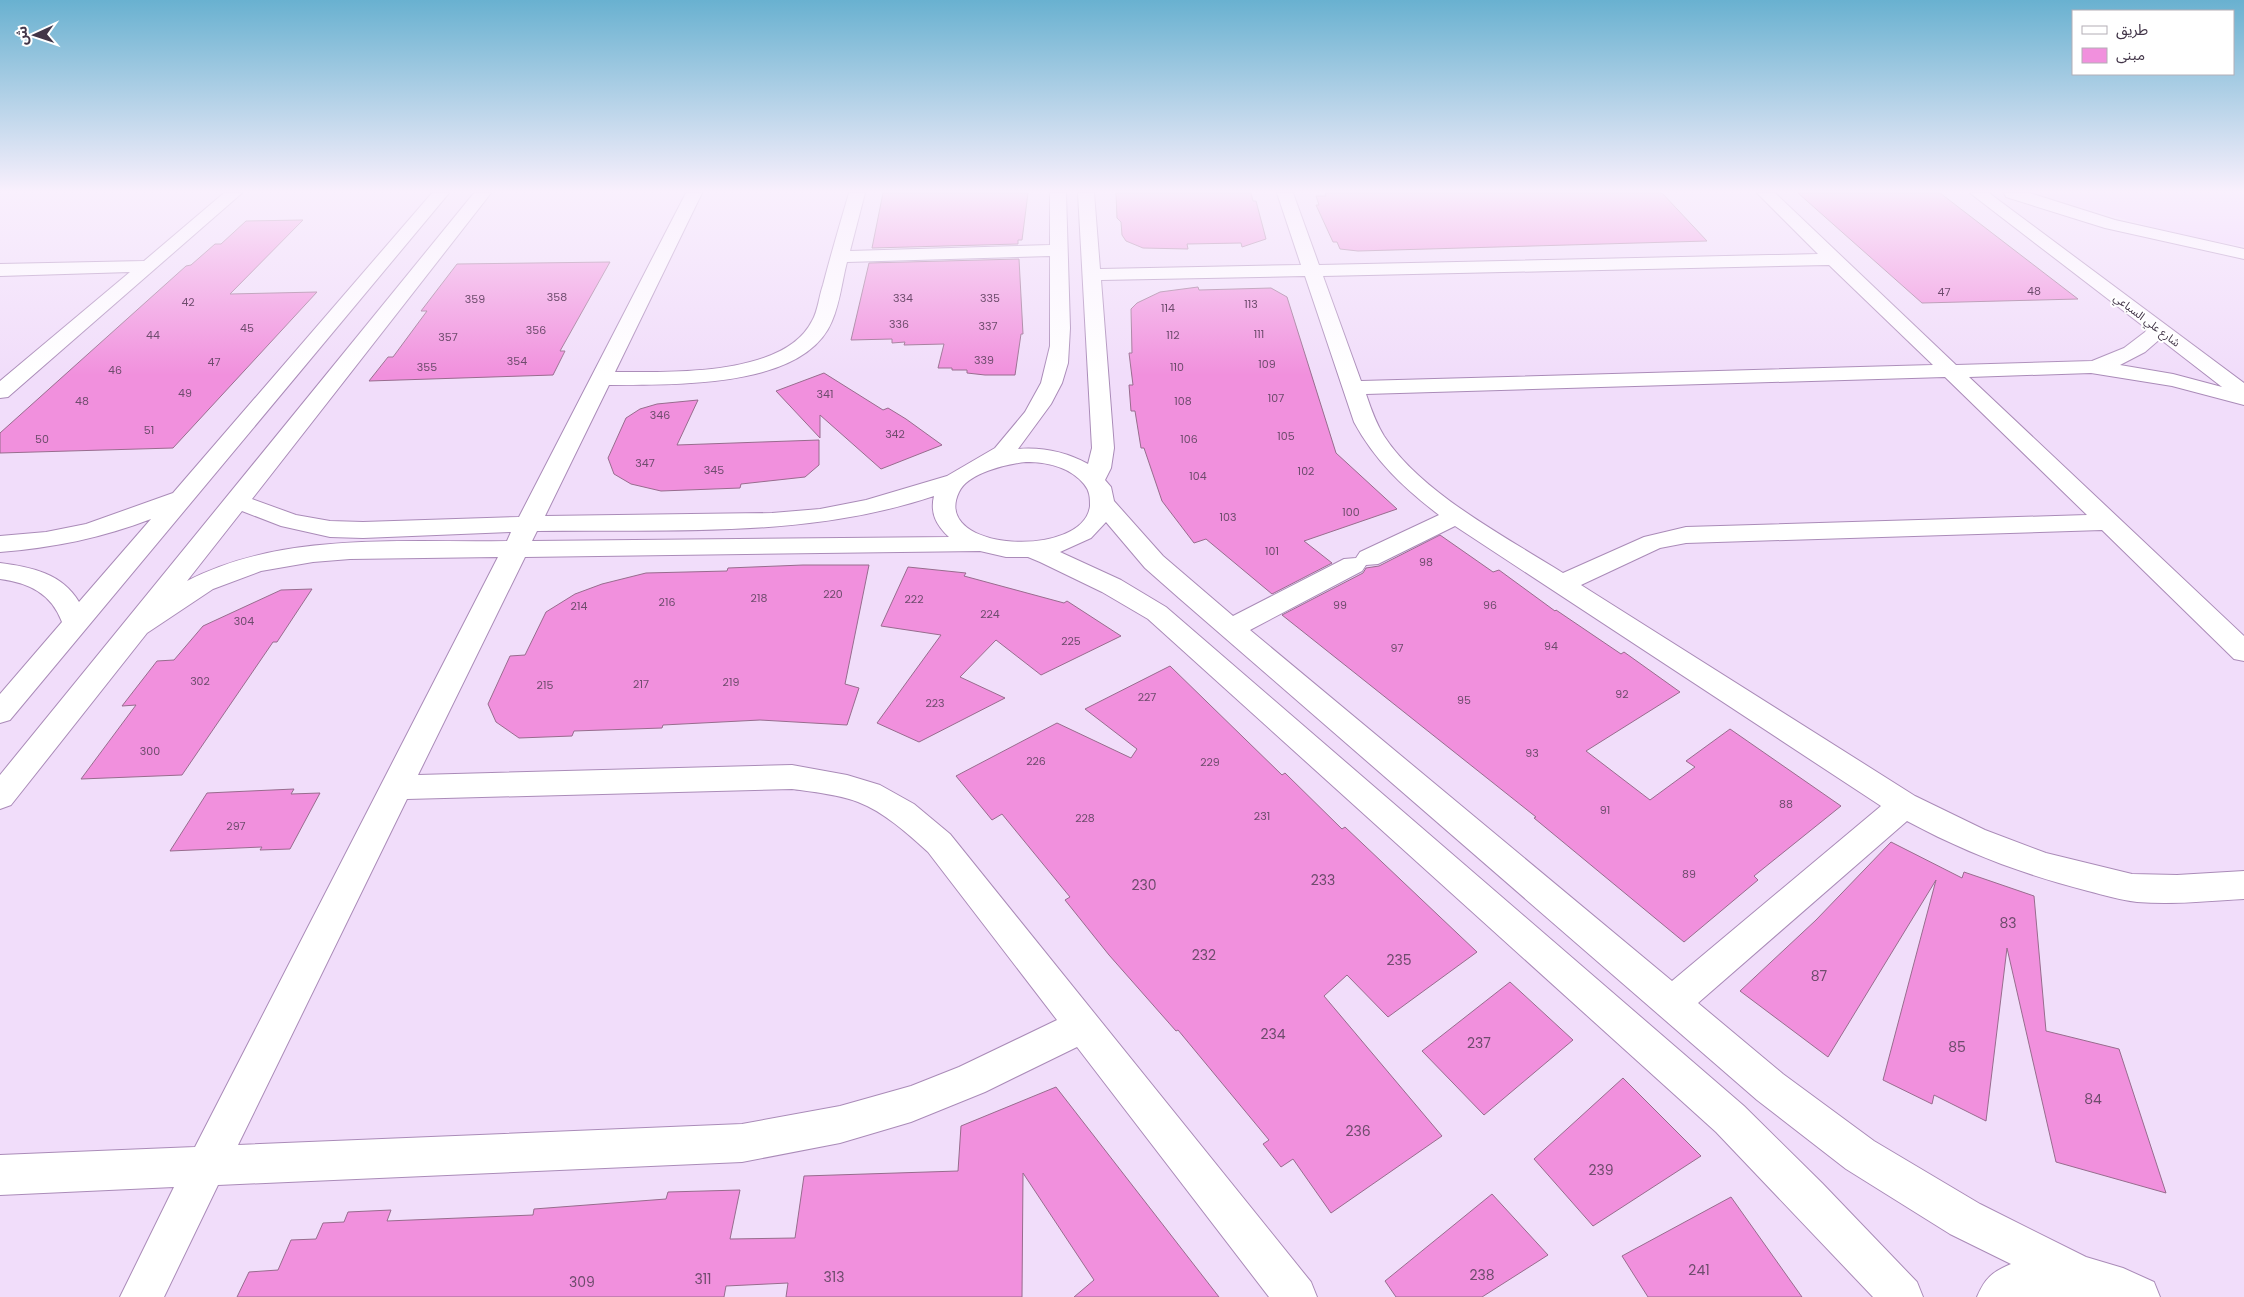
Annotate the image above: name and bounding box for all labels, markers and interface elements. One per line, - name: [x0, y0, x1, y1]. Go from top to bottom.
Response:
- north arrow: [10, 10, 60, 60]
- legend: [2072, 10, 2234, 75]
- text: طريق: [2116, 19, 2148, 40]
- text: ش: [12, 26, 33, 46]
- text: مبنى: [2116, 44, 2145, 65]
- house number: 48: [2027, 283, 2041, 299]
- house number: 47: [1938, 284, 1950, 300]
- house number: 358: [547, 289, 567, 305]
- house number: 334: [893, 290, 913, 306]
- house number: 335: [980, 290, 1000, 306]
- street label: شارع علي السباعي: [2109, 290, 2184, 352]
- house number: 359: [465, 291, 485, 307]
- house number: 42: [181, 294, 195, 310]
- house number: 113: [1244, 296, 1258, 312]
- house number: 114: [1161, 300, 1175, 316]
- house number: 336: [889, 316, 909, 332]
- house number: 337: [979, 318, 997, 334]
- house number: 45: [240, 320, 254, 336]
- house number: 356: [526, 322, 546, 338]
- house number: 111: [1254, 326, 1264, 342]
- house number: 44: [146, 327, 160, 343]
- house number: 112: [1166, 327, 1180, 343]
- house number: 357: [438, 329, 458, 345]
- house number: 339: [974, 352, 994, 368]
- house number: 354: [507, 353, 527, 369]
- house number: 47: [208, 354, 220, 370]
- house number: 109: [1258, 356, 1276, 372]
- house number: 355: [417, 359, 437, 375]
- house number: 110: [1170, 359, 1184, 375]
- house number: 46: [108, 362, 122, 378]
- house number: 49: [178, 385, 192, 401]
- house number: 341: [817, 386, 833, 402]
- house number: 107: [1268, 390, 1284, 406]
- house number: 48: [75, 393, 89, 409]
- house number: 108: [1174, 393, 1192, 409]
- house number: 346: [650, 407, 670, 423]
- house number: 51: [144, 422, 154, 438]
- house number: 342: [885, 426, 905, 442]
- house number: 105: [1277, 428, 1295, 444]
- house number: 50: [35, 431, 49, 447]
- house number: 106: [1180, 431, 1198, 447]
- house number: 347: [635, 455, 655, 471]
- house number: 345: [704, 462, 724, 478]
- house number: 102: [1298, 463, 1314, 479]
- house number: 104: [1189, 468, 1207, 484]
- house number: 100: [1342, 504, 1360, 520]
- house number: 103: [1220, 509, 1236, 525]
- house number: 101: [1265, 543, 1279, 559]
- house number: 98: [1419, 554, 1433, 570]
- house number: 220: [823, 586, 843, 602]
- house number: 218: [751, 590, 767, 606]
- house number: 222: [905, 591, 923, 607]
- house number: 216: [659, 594, 675, 610]
- house number: 99: [1333, 597, 1347, 613]
- house number: 96: [1483, 597, 1497, 613]
- house number: 214: [571, 598, 587, 614]
- house number: 224: [980, 606, 1000, 622]
- house number: 304: [234, 613, 254, 629]
- house number: 225: [1061, 633, 1081, 649]
- house number: 94: [1544, 638, 1558, 654]
- house number: 97: [1391, 640, 1403, 656]
- house number: 302: [190, 673, 210, 689]
- house number: 219: [723, 674, 739, 690]
- house number: 217: [633, 676, 649, 692]
- house number: 215: [537, 677, 553, 693]
- house number: 92: [1615, 686, 1629, 702]
- house number: 227: [1138, 689, 1156, 705]
- house number: 95: [1457, 692, 1471, 708]
- house number: 223: [925, 695, 945, 711]
- house number: 300: [140, 743, 160, 759]
- house number: 93: [1525, 745, 1539, 761]
- house number: 226: [1026, 753, 1046, 769]
- house number: 229: [1200, 754, 1220, 770]
- house number: 88: [1779, 796, 1793, 812]
- house number: 91: [1600, 802, 1610, 818]
- house number: 231: [1254, 808, 1270, 824]
- house number: 228: [1075, 810, 1095, 826]
- house number: 297: [226, 818, 246, 834]
- house number: 89: [1682, 866, 1696, 882]
- house number: 233: [1311, 870, 1335, 890]
- house number: 230: [1131, 875, 1157, 895]
- house number: 83: [1999, 913, 2017, 933]
- house number: 232: [1192, 945, 1216, 965]
- house number: 235: [1386, 950, 1412, 970]
- house number: 87: [1811, 966, 1828, 986]
- house number: 234: [1260, 1024, 1286, 1044]
- house number: 237: [1467, 1033, 1491, 1053]
- house number: 85: [1948, 1037, 1966, 1057]
- house number: 84: [2084, 1089, 2102, 1109]
- house number: 236: [1345, 1121, 1371, 1141]
- house number: 239: [1588, 1160, 1614, 1180]
- house number: 241: [1688, 1260, 1710, 1280]
- house number: 238: [1469, 1265, 1495, 1285]
- house number: 313: [824, 1267, 844, 1287]
- house number: 311: [694, 1269, 712, 1289]
- house number: 309: [569, 1272, 595, 1292]

